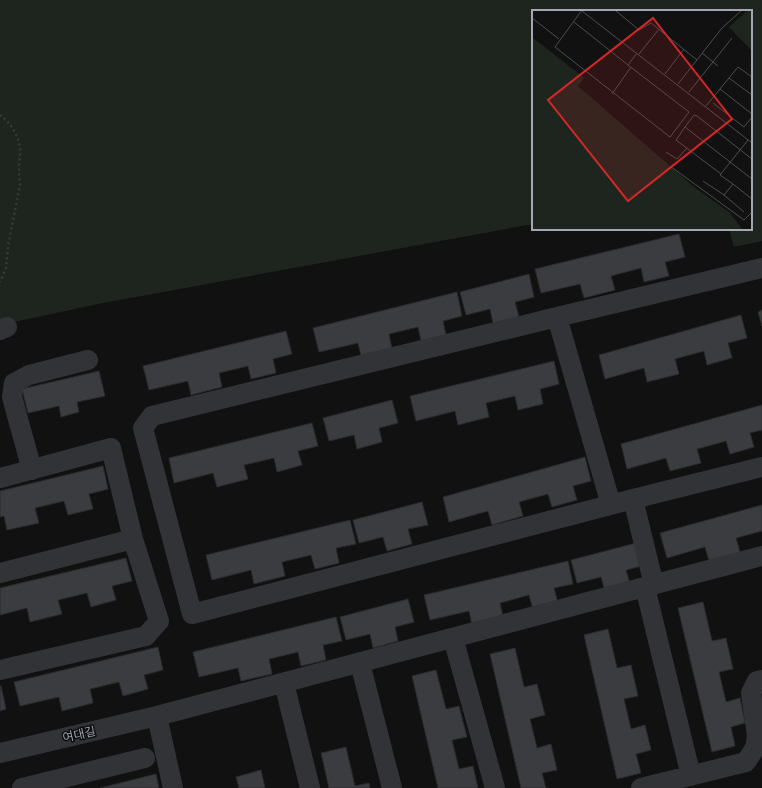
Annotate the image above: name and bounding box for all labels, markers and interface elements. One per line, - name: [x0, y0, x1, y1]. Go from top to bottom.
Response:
- inset map: [532, 10, 752, 230]
- street label: 여대길: [61, 723, 97, 745]

